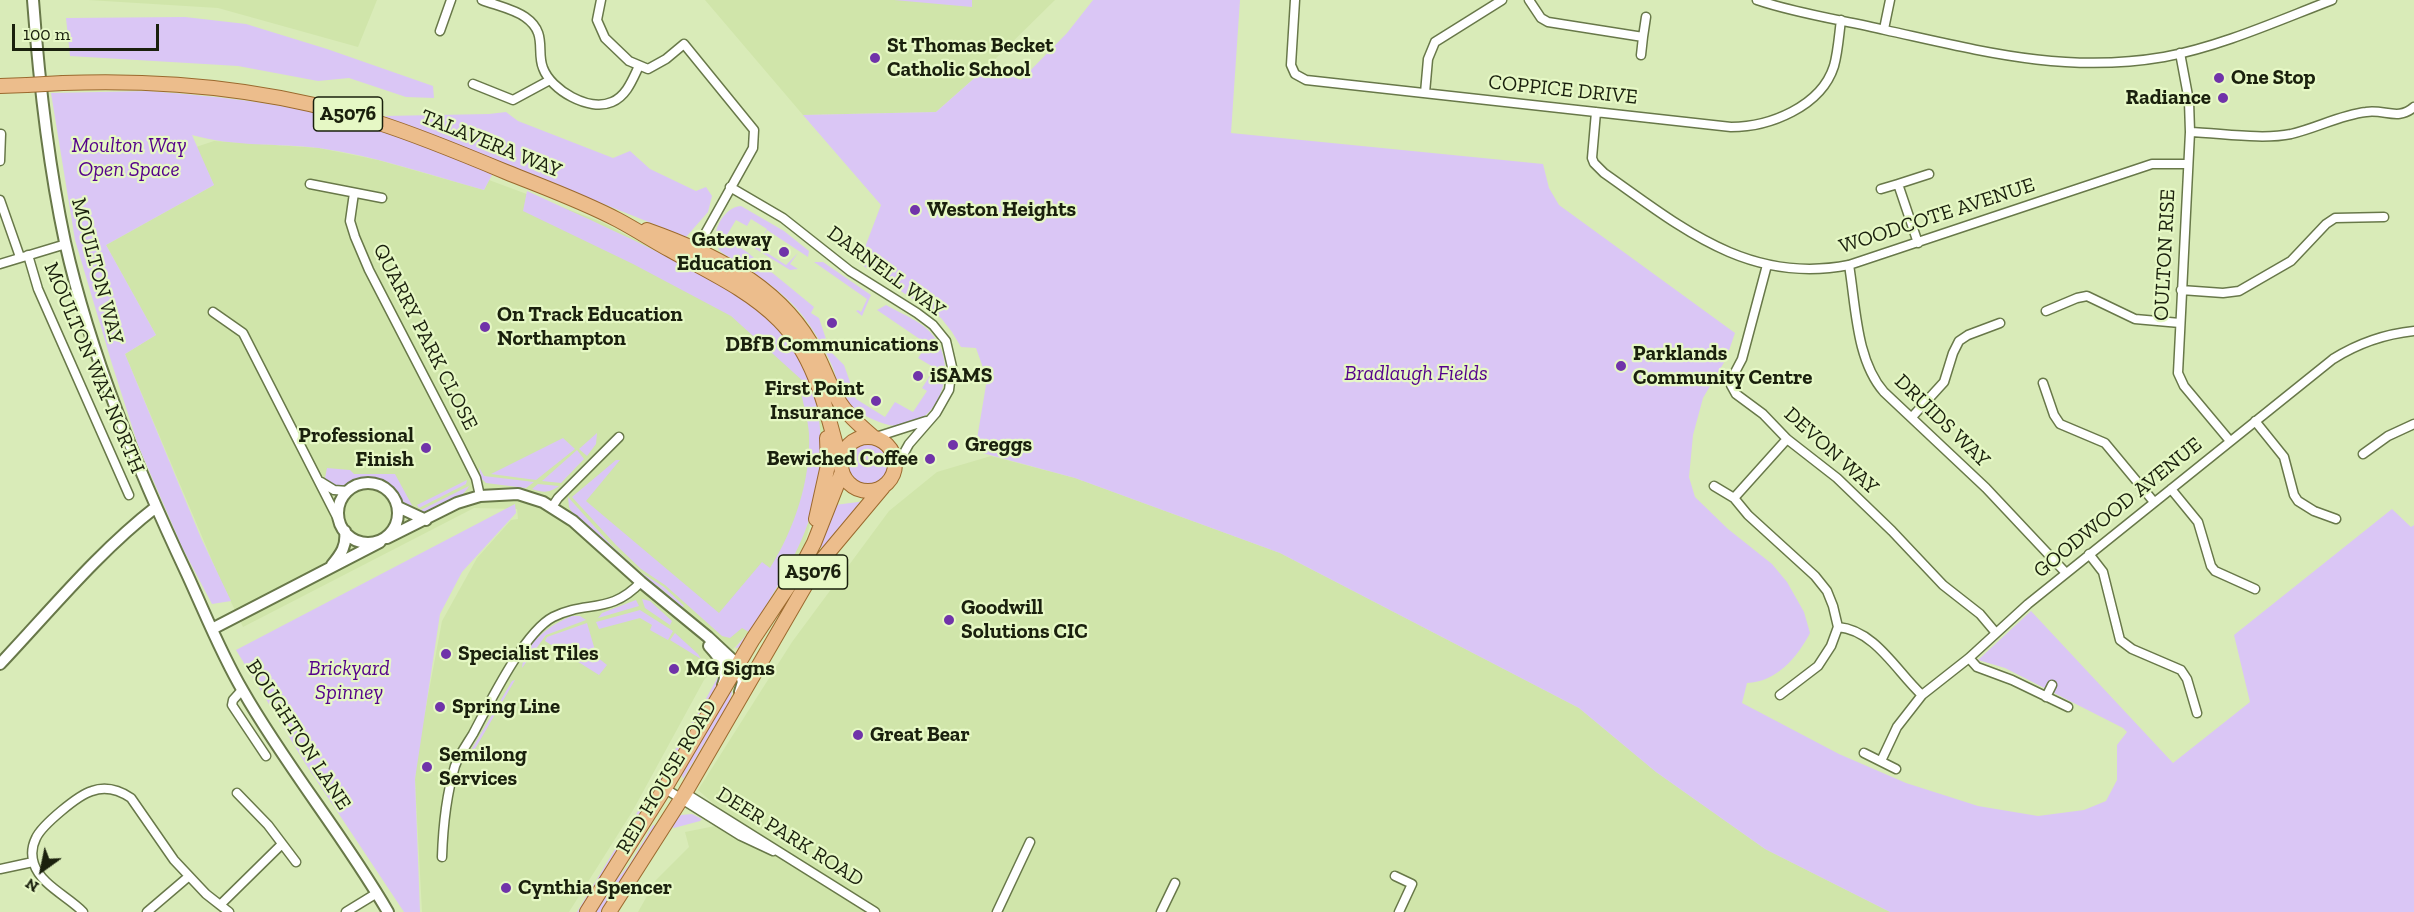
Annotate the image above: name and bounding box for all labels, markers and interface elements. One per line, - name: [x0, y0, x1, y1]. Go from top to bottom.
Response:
- scale bar: [15, 12, 162, 50]
- text: 100 m: [23, 23, 70, 45]
- place label: St Thomas Becket Catholic School: [887, 33, 1054, 83]
- marker: St Thomas Becket Catholic School: [868, 51, 882, 65]
- place label: One Stop: [2231, 65, 2316, 91]
- street label: COPPICE DRIVE: [1487, 70, 1639, 110]
- marker: One Stop: [2212, 71, 2226, 85]
- place label: Radiance: [2126, 85, 2211, 111]
- marker: Radiance: [2216, 91, 2230, 105]
- road number: A5076: [314, 97, 382, 131]
- street label: TALAVERA WAY: [417, 104, 565, 184]
- park label: Moulton Way Open Space: [71, 133, 187, 183]
- street label: WOODCOTE AVENUE: [1836, 172, 2038, 260]
- street label: OULTON RISE: [2149, 188, 2181, 322]
- street label: MOULTON WAY: [65, 195, 129, 347]
- place label: Weston Heights: [927, 197, 1076, 223]
- marker: Weston Heights: [908, 203, 922, 217]
- street label: DARNELL WAY: [822, 221, 950, 323]
- place label: Gateway Education: [677, 227, 772, 277]
- street label: QUARRY PARK CLOSE: [367, 240, 483, 434]
- marker: Gateway Education: [777, 245, 791, 259]
- street label: MOULTON WAY NORTH: [38, 259, 150, 477]
- place label: On Track Education Northampton: [497, 302, 683, 352]
- marker: DBfB Communications: [825, 316, 839, 330]
- marker: On Track Education Northampton: [478, 320, 492, 334]
- place label: DBfB Communications: [725, 332, 939, 358]
- place label: Parklands Community Centre: [1633, 341, 1812, 391]
- marker: Parklands Community Centre: [1614, 359, 1628, 373]
- park label: Bradlaugh Fields: [1344, 361, 1488, 387]
- place label: iSAMS: [930, 363, 992, 389]
- marker: iSAMS: [911, 369, 925, 383]
- street label: DRUIDS WAY: [1889, 369, 1995, 473]
- place label: First Point Insurance: [764, 376, 864, 426]
- marker: First Point Insurance: [869, 394, 883, 408]
- street label: DEVON WAY: [1779, 402, 1883, 500]
- place label: Professional Finish: [298, 423, 414, 473]
- place label: Greggs: [965, 432, 1032, 458]
- street label: GOODWOOD AVENUE: [2029, 432, 2207, 584]
- marker: Greggs: [946, 438, 960, 452]
- marker: Professional Finish: [419, 441, 433, 455]
- place label: Bewiched Coffee: [766, 446, 918, 472]
- marker: Bewiched Coffee: [923, 452, 937, 466]
- road number: A5076: [778, 555, 848, 589]
- place label: Goodwill Solutions CIC: [961, 595, 1088, 645]
- marker: Goodwill Solutions CIC: [942, 613, 956, 627]
- place label: Specialist Tiles: [458, 641, 599, 667]
- marker: Specialist Tiles: [439, 647, 453, 661]
- street label: BOUGHTON LANE: [240, 655, 356, 815]
- park label: Brickyard Spinney: [308, 656, 390, 706]
- place label: MG Signs: [686, 656, 775, 682]
- marker: MG Signs: [667, 662, 681, 676]
- place label: Spring Line: [452, 694, 560, 720]
- street label: RED HOUSE ROAD: [611, 696, 723, 858]
- marker: Spring Line: [433, 700, 447, 714]
- place label: Great Bear: [870, 722, 970, 748]
- marker: Great Bear: [851, 728, 865, 742]
- place label: Semilong Services: [439, 742, 527, 792]
- marker: Semilong Services: [420, 760, 434, 774]
- street label: DEER PARK ROAD: [712, 782, 868, 892]
- north arrow: [12, 840, 72, 900]
- text: N: [22, 874, 42, 897]
- place label: Cynthia Spencer: [518, 875, 672, 901]
- marker: Cynthia Spencer: [499, 881, 513, 895]

